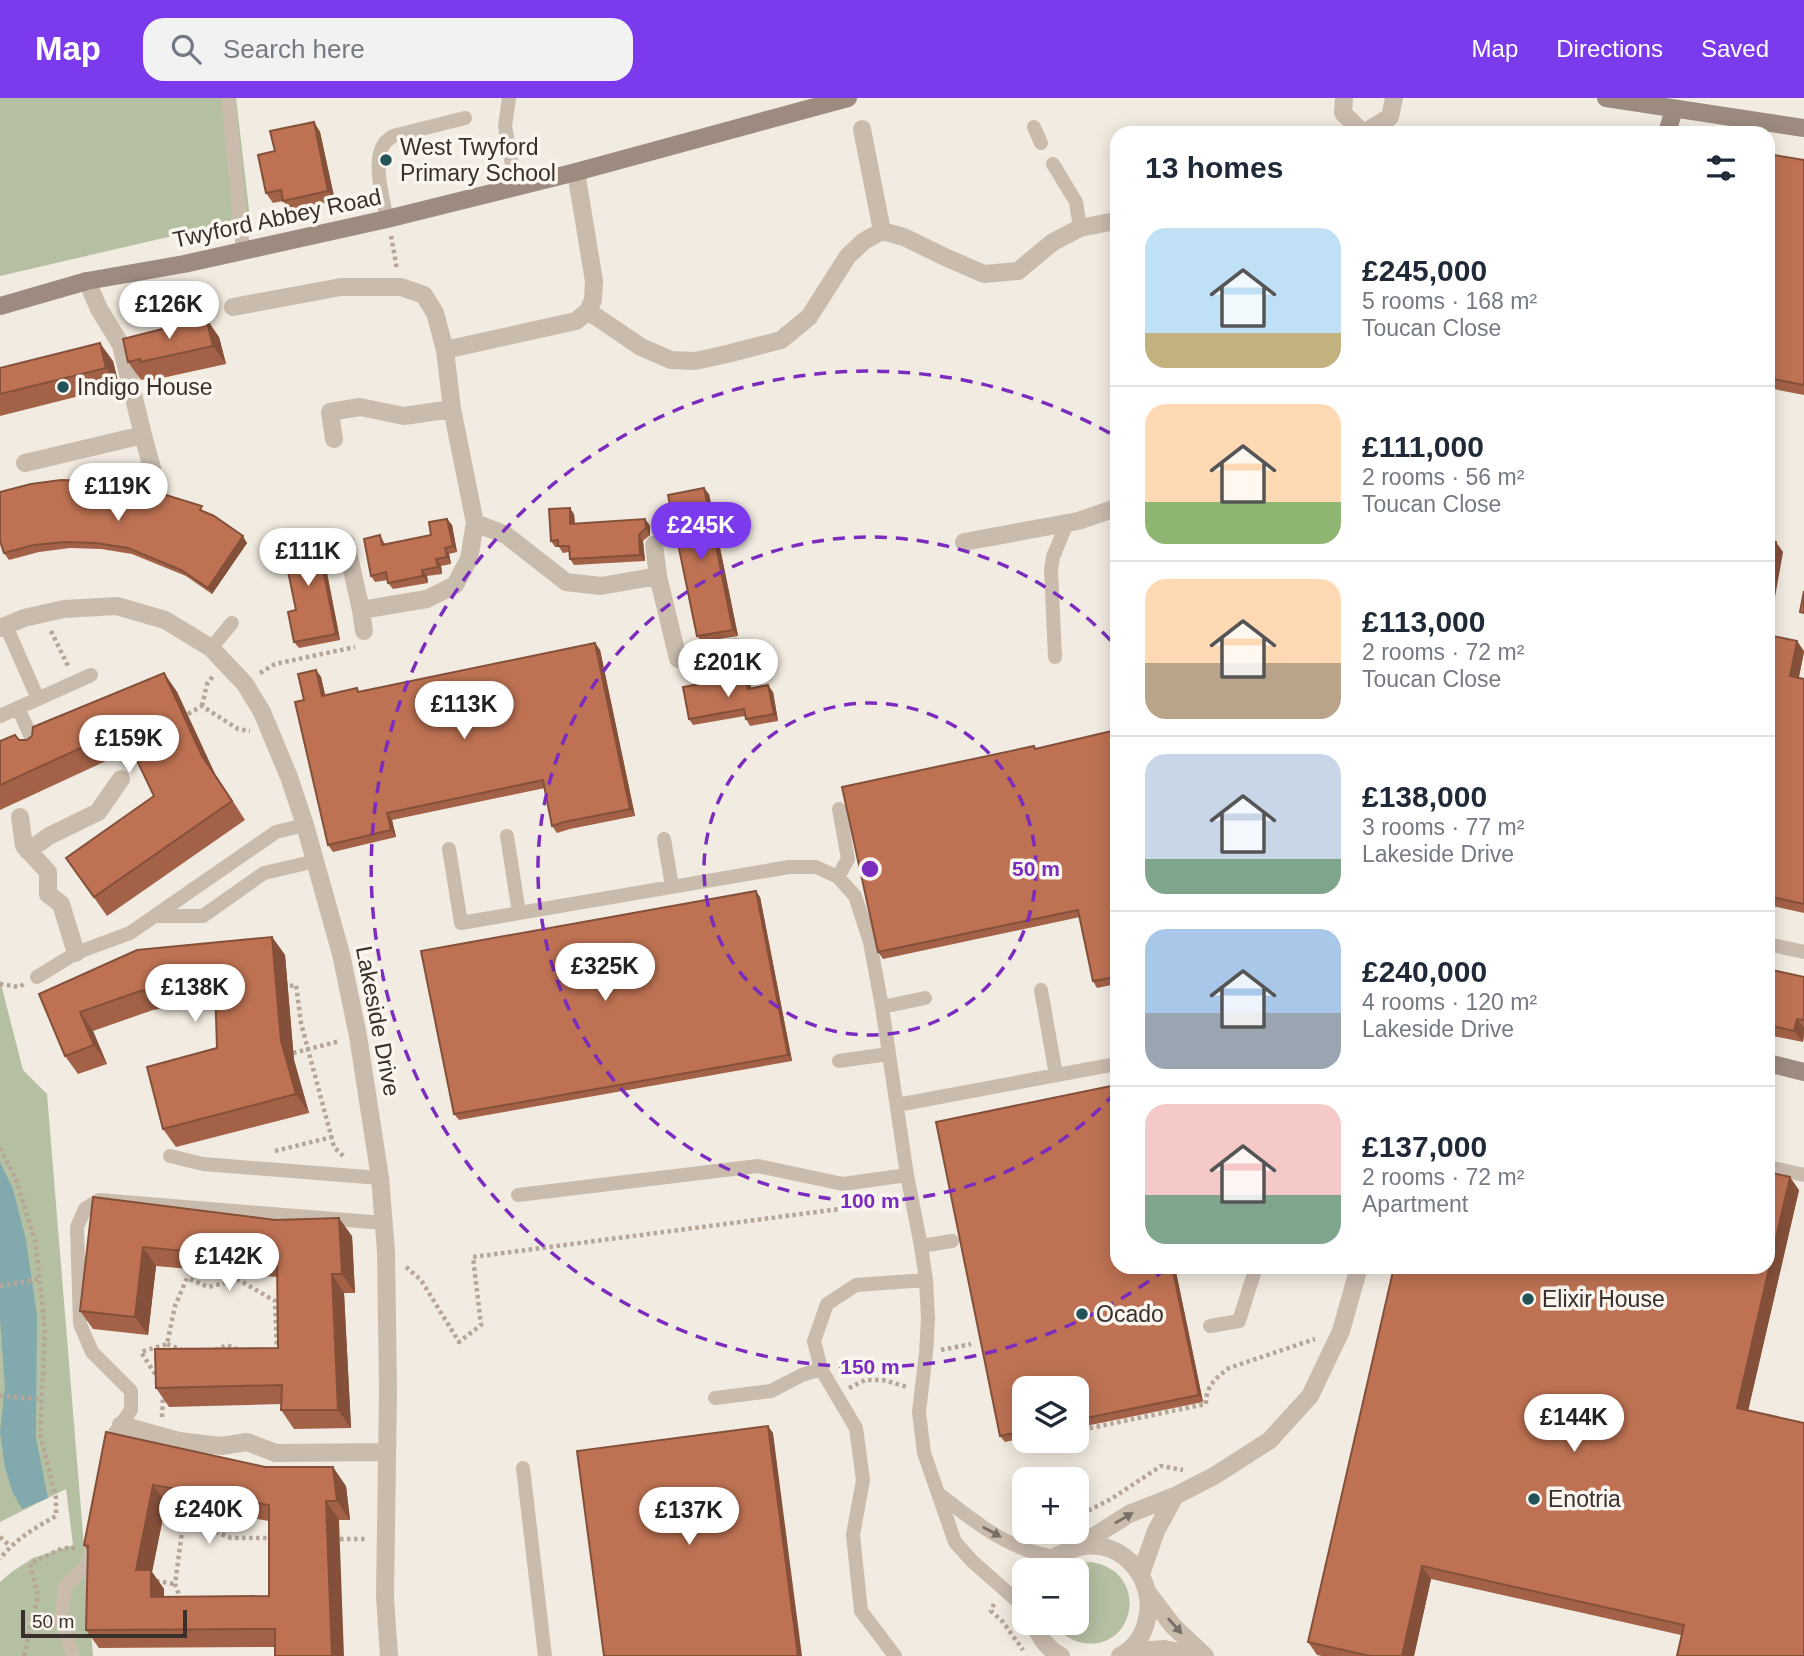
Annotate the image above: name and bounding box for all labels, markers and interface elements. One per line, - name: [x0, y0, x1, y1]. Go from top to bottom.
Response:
- search box: [143, 18, 633, 81]
- text: Map: [35, 30, 101, 67]
- icon: search: [167, 30, 205, 68]
- text: Search here: [223, 34, 365, 64]
- text: Map: [1472, 35, 1518, 62]
- text: Directions: [1556, 35, 1663, 62]
- text: Saved: [1701, 35, 1769, 62]
- place label: West Twyford Primary School: [400, 134, 556, 186]
- icon: filters: [1702, 149, 1740, 187]
- text: 13 homes: [1145, 151, 1283, 184]
- marker: West Twyford Primary School: [378, 152, 394, 168]
- street label: Twyford Abbey Road: [170, 183, 384, 253]
- text: £245,000: [1362, 254, 1487, 287]
- icon: home: [1201, 256, 1285, 340]
- pin: £126K: [120, 282, 218, 341]
- text: 5 rooms · 168 m²: [1362, 288, 1537, 314]
- text: £126K: [135, 291, 203, 317]
- text: Toucan Close: [1362, 315, 1501, 341]
- place label: Indigo House: [77, 374, 213, 400]
- marker: Indigo House: [55, 379, 71, 395]
- text: £111,000: [1362, 430, 1484, 463]
- icon: home: [1201, 432, 1285, 516]
- pin: £119K: [69, 464, 167, 523]
- text: 2 rooms · 56 m²: [1362, 464, 1524, 490]
- text: £119K: [85, 473, 151, 499]
- text: Toucan Close: [1362, 491, 1501, 517]
- pin: £245K: [652, 503, 750, 562]
- text: £245K: [667, 512, 735, 538]
- pin: £111K: [259, 528, 357, 588]
- text: £111K: [275, 538, 341, 564]
- text: £113,000: [1362, 605, 1485, 638]
- icon: home: [1201, 607, 1285, 691]
- text: 2 rooms · 72 m²: [1362, 639, 1524, 665]
- pin: £201K: [679, 640, 777, 699]
- text: £201K: [694, 649, 762, 675]
- text: Toucan Close: [1362, 666, 1501, 692]
- pin: £113K: [415, 682, 513, 741]
- text: £113K: [431, 691, 497, 717]
- pin: £159K: [80, 716, 178, 775]
- text: £159K: [95, 725, 163, 751]
- text: £138,000: [1362, 780, 1487, 813]
- icon: home: [1201, 782, 1285, 866]
- text: 3 rooms · 77 m²: [1362, 814, 1524, 840]
- text: Lakeside Drive: [1362, 841, 1514, 867]
- centre of rings: [858, 857, 882, 881]
- text: 50 m: [1012, 857, 1060, 880]
- street label: Lakeside Drive: [351, 944, 405, 1098]
- pin: £325K: [556, 944, 654, 1003]
- text: £325K: [571, 953, 639, 979]
- text: £240,000: [1362, 955, 1487, 988]
- icon: home: [1201, 957, 1285, 1041]
- pin: £138K: [146, 964, 244, 1024]
- text: £138K: [161, 974, 229, 1000]
- text: 4 rooms · 120 m²: [1362, 989, 1537, 1015]
- text: Lakeside Drive: [1362, 1016, 1514, 1042]
- text: £137,000: [1362, 1130, 1487, 1163]
- icon: home: [1201, 1132, 1285, 1216]
- text: 2 rooms · 72 m²: [1362, 1164, 1524, 1190]
- text: 100 m: [840, 1189, 900, 1212]
- text: Apartment: [1362, 1191, 1468, 1217]
- pin: £142K: [180, 1234, 278, 1293]
- text: £142K: [195, 1243, 263, 1269]
- place label: Elixir House: [1542, 1286, 1665, 1312]
- marker: Elixir House: [1520, 1291, 1536, 1307]
- place label: Ocado: [1096, 1301, 1164, 1327]
- marker: Ocado: [1074, 1306, 1090, 1322]
- text: 150 m: [840, 1355, 900, 1378]
- map controls: [1012, 1376, 1089, 1635]
- button: layers: [1012, 1376, 1089, 1453]
- pin: £144K: [1525, 1394, 1623, 1454]
- text: £144K: [1540, 1404, 1608, 1430]
- button: +: [1012, 1467, 1089, 1544]
- pin: £240K: [160, 1486, 258, 1546]
- place label: Enotria: [1548, 1486, 1621, 1512]
- pin: £137K: [640, 1488, 738, 1547]
- marker: Enotria: [1526, 1491, 1542, 1507]
- text: £240K: [175, 1496, 243, 1522]
- text: £137K: [655, 1497, 723, 1523]
- one-way arrow: [1115, 1512, 1134, 1524]
- one-way arrow: [982, 1526, 1002, 1538]
- button: −: [1012, 1558, 1089, 1635]
- scale bar: [21, 1607, 187, 1639]
- text: 50 m: [32, 1611, 74, 1632]
- one-way arrow: [1166, 1617, 1182, 1634]

